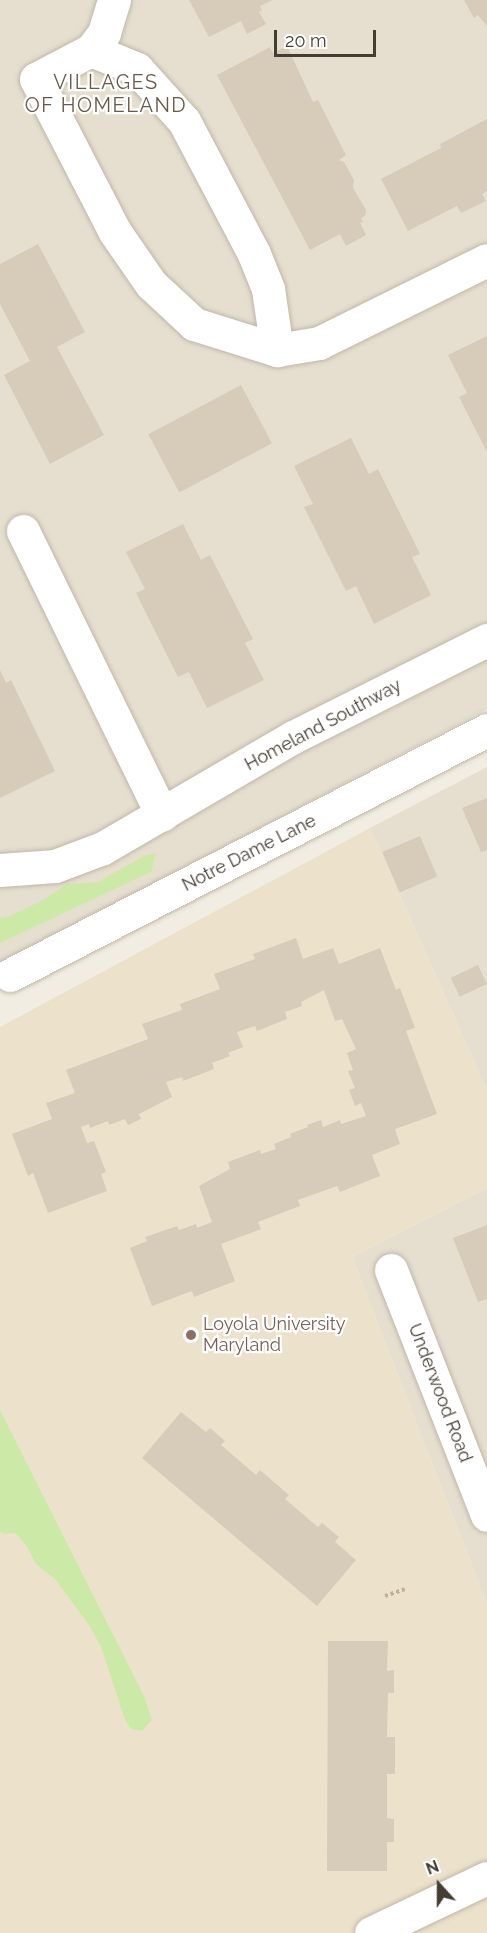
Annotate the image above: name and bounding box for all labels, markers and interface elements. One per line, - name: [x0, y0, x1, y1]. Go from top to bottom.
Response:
- scale bar: [277, 18, 379, 56]
- text: 20 m: [285, 30, 327, 51]
- district label: VILLAGES OF HOMELAND: [25, 71, 187, 118]
- street label: Homeland Southway: [241, 675, 405, 775]
- street label: Notre Dame Lane: [179, 810, 319, 896]
- place label: Loyola University Maryland: [203, 1314, 346, 1356]
- street label: Underwood Road: [404, 1321, 476, 1465]
- marker: Loyola University Maryland: [184, 1328, 198, 1342]
- north arrow: [409, 1855, 469, 1915]
- text: N: [423, 1857, 441, 1879]

